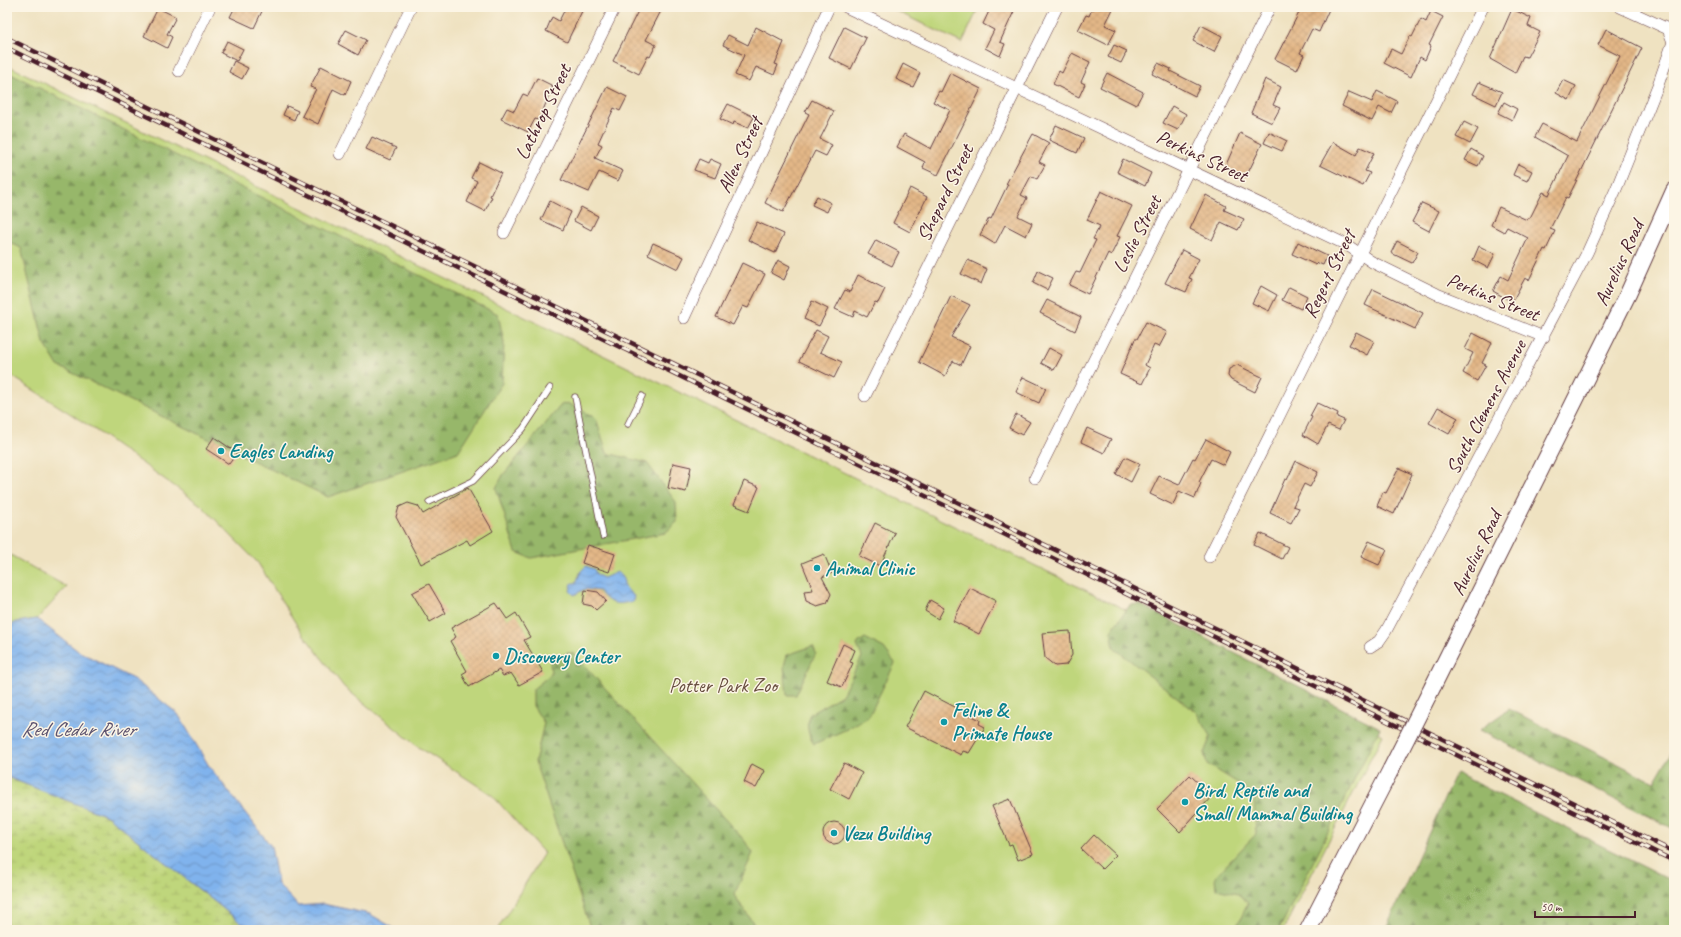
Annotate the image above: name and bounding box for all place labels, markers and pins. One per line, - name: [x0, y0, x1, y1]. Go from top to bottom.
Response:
- place label: Eagles Landing: [229, 439, 334, 464]
- marker: Eagles Landing: [216, 446, 226, 456]
- place label: Animal Clinic: [825, 556, 916, 581]
- marker: Animal Clinic: [812, 563, 822, 573]
- place label: Discovery Center: [504, 644, 622, 670]
- marker: Discovery Center: [491, 651, 501, 661]
- place label: Feline & Primate House: [952, 698, 1052, 746]
- marker: Feline & Primate House: [939, 717, 949, 727]
- place label: Bird, Reptile and Small Mammal Building: [1193, 778, 1354, 826]
- marker: Bird, Reptile and Small Mammal Building: [1180, 797, 1190, 807]
- place label: Vezu Building: [842, 821, 932, 846]
- marker: Vezu Building: [829, 828, 839, 838]

